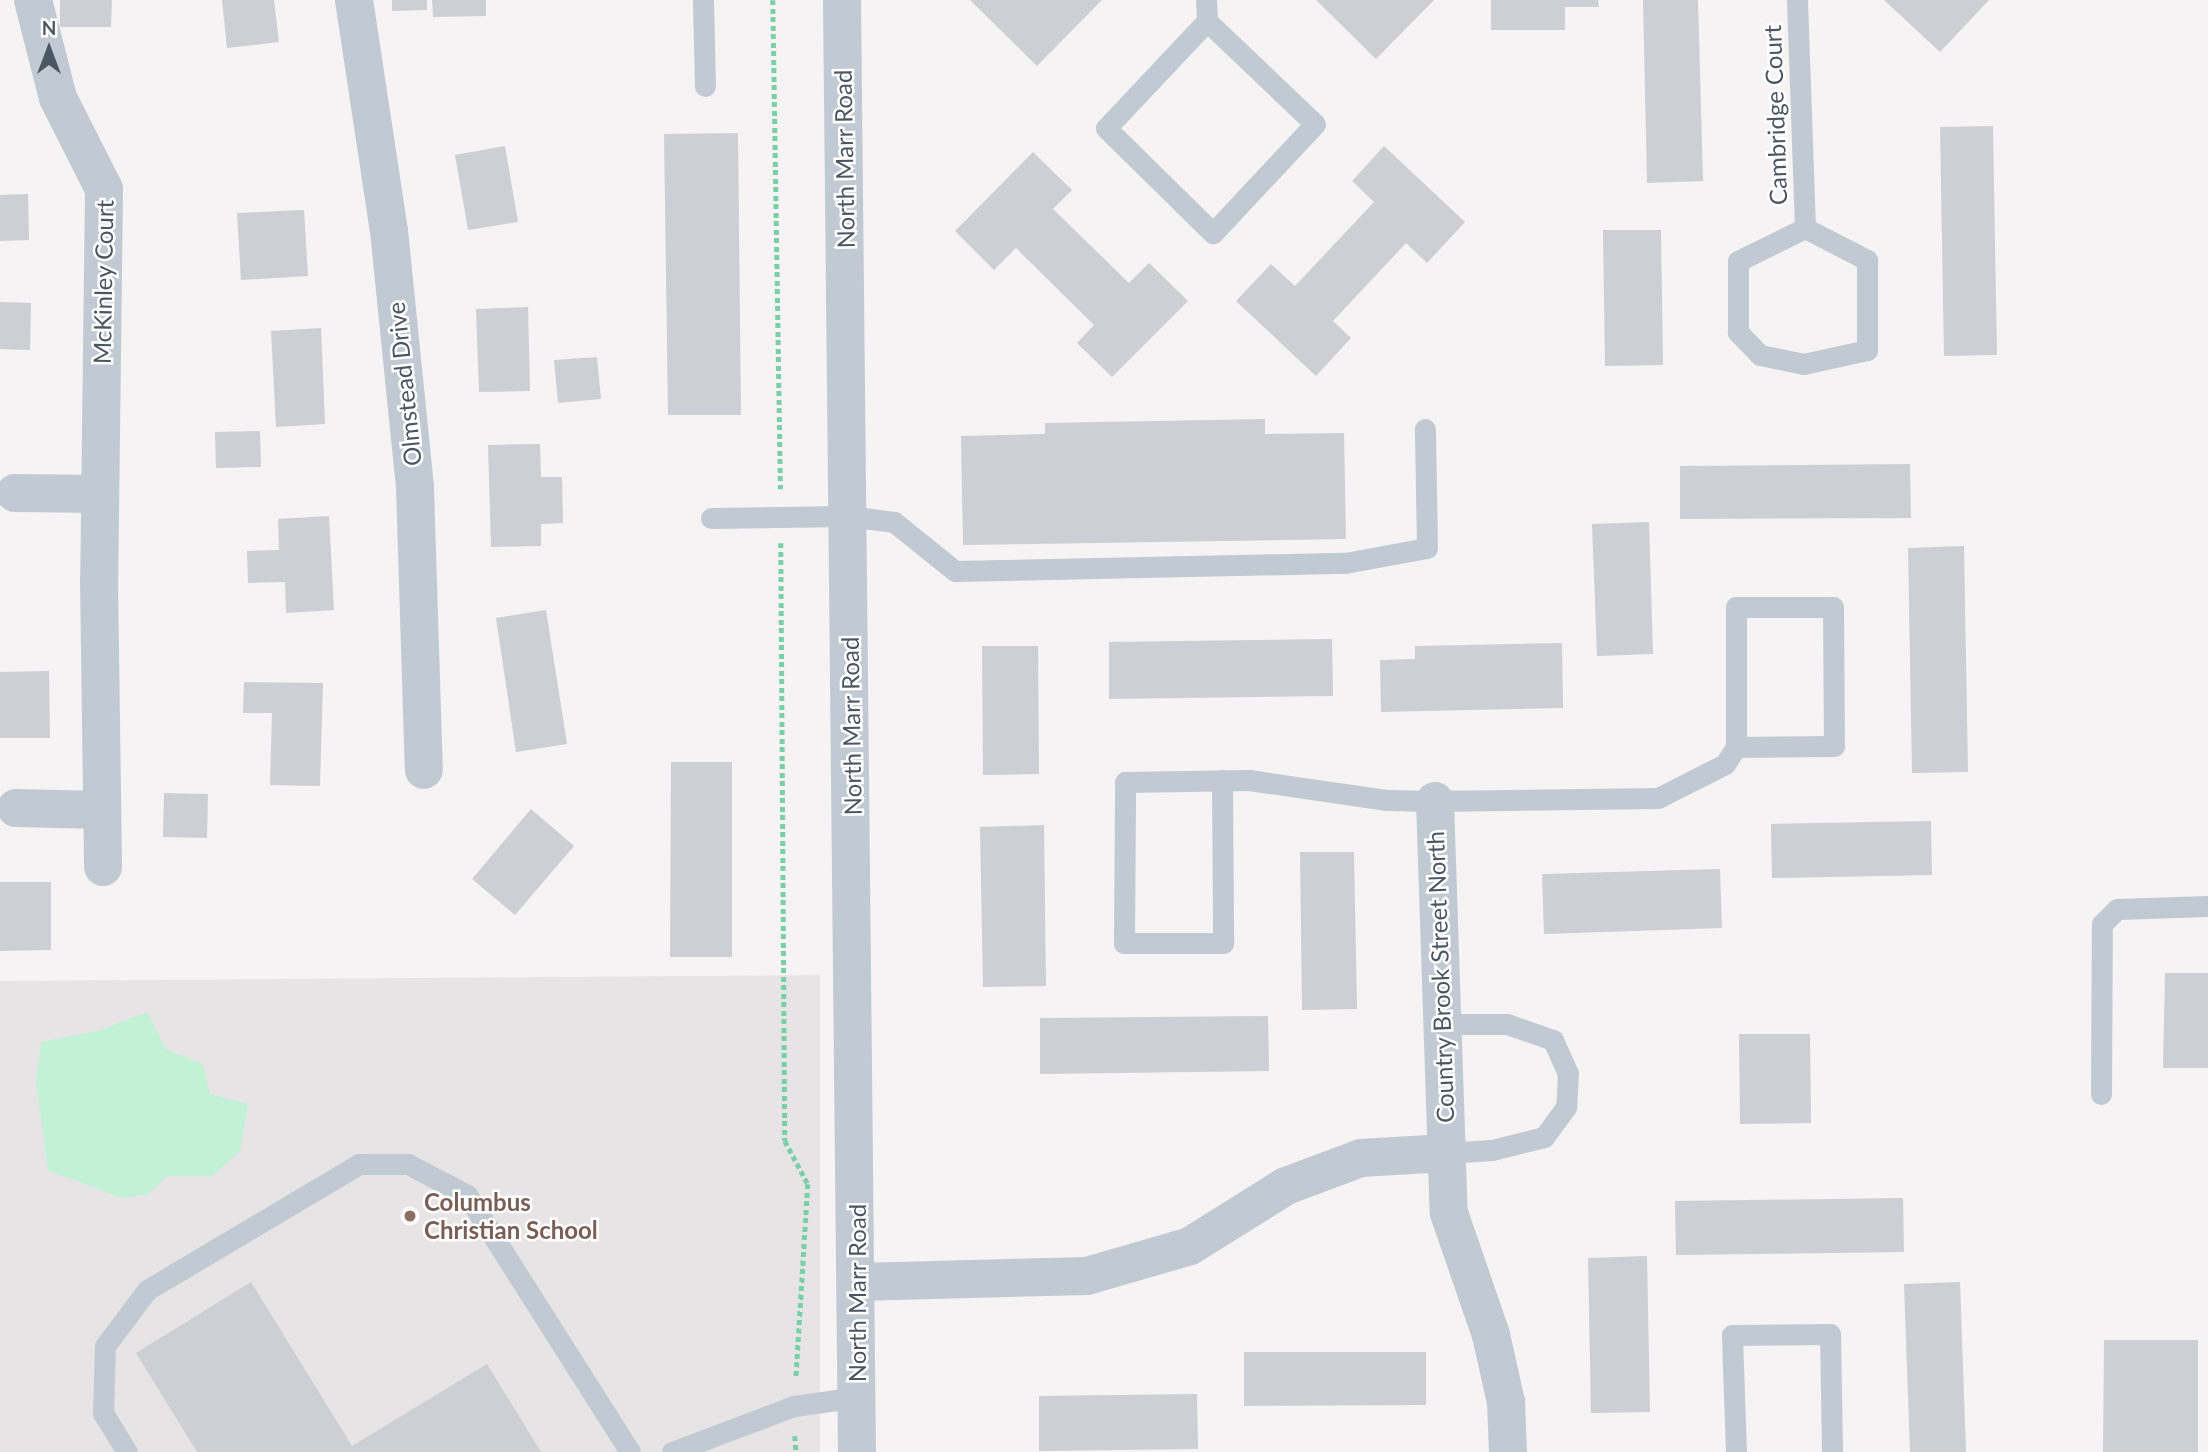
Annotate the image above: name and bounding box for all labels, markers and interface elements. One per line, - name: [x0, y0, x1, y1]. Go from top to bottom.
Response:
- north arrow: [14, 14, 84, 84]
- text: N: [42, 16, 56, 39]
- street label: Cambridge Court: [1757, 24, 1793, 206]
- street label: North Marr Road: [828, 69, 860, 249]
- street label: McKinley Court: [87, 199, 119, 365]
- street label: Olmstead Drive: [381, 301, 427, 467]
- street label: North Marr Road: [835, 636, 867, 816]
- street label: Country Brook Street North: [1421, 830, 1459, 1124]
- place label: Columbus Christian School: [424, 1188, 598, 1244]
- street label: North Marr Road: [843, 1203, 871, 1383]
- marker: Columbus Christian School: [402, 1208, 418, 1224]

